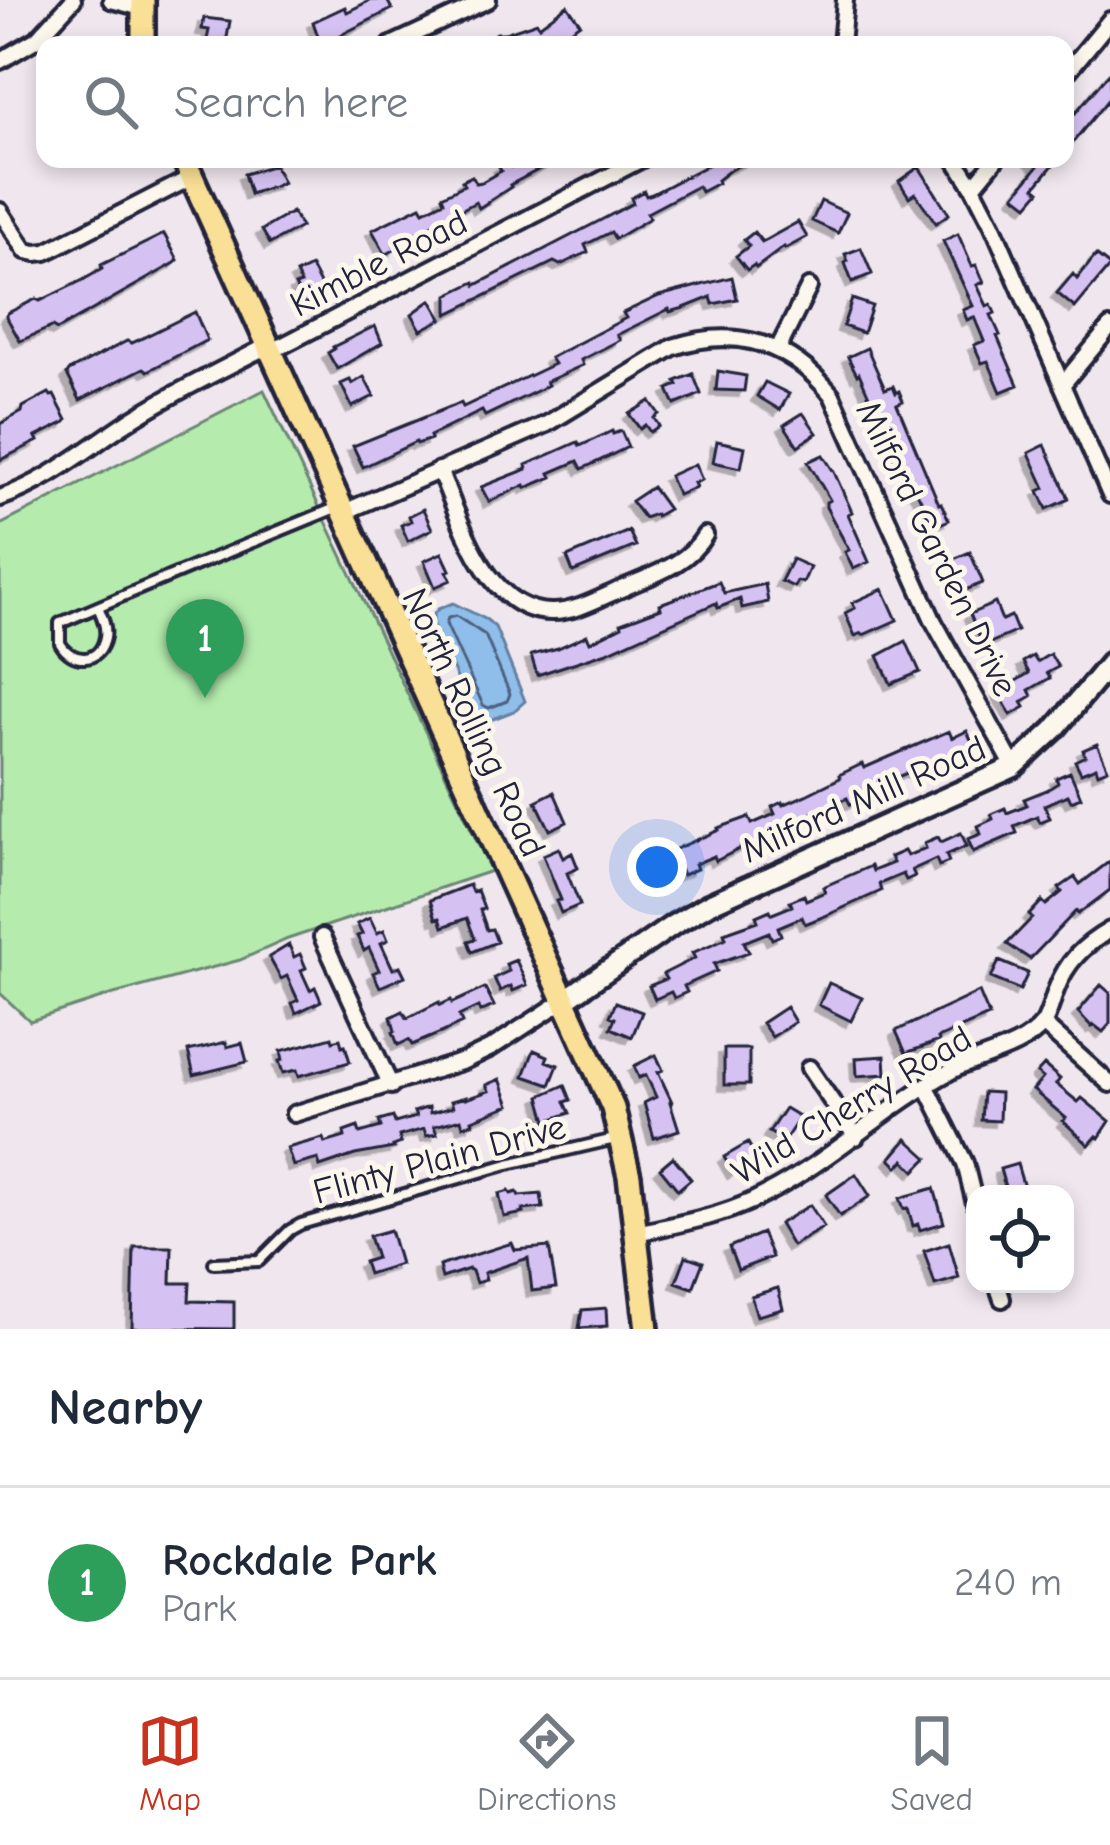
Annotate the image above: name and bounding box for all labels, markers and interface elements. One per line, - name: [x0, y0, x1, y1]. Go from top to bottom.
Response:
- search box: [36, 36, 1074, 168]
- icon: search: [78, 69, 144, 135]
- text: Search here: [174, 76, 408, 128]
- street label: Kimble Road: [283, 201, 474, 325]
- street label: Milford Garden Drive: [847, 394, 1026, 703]
- street label: North Rolling Road: [393, 582, 554, 863]
- pin: 1: [166, 599, 244, 698]
- street label: Milford Mill Road: [735, 727, 992, 872]
- your location: [627, 837, 687, 897]
- street label: Wild Cherry Road: [725, 1018, 979, 1193]
- street label: Flinty Plain Drive: [309, 1106, 570, 1213]
- map controls: [966, 1185, 1074, 1293]
- button: locate: [966, 1185, 1074, 1293]
- text: Nearby: [48, 1378, 202, 1437]
- text: Rockdale Park: [162, 1534, 437, 1586]
- text: 1: [79, 1560, 95, 1605]
- text: 240 m: [954, 1560, 1062, 1605]
- text: Park: [162, 1586, 237, 1631]
- tab: Map: [137, 1708, 203, 1818]
- tab: Directions: [477, 1708, 617, 1818]
- tab: Saved: [891, 1708, 973, 1818]

